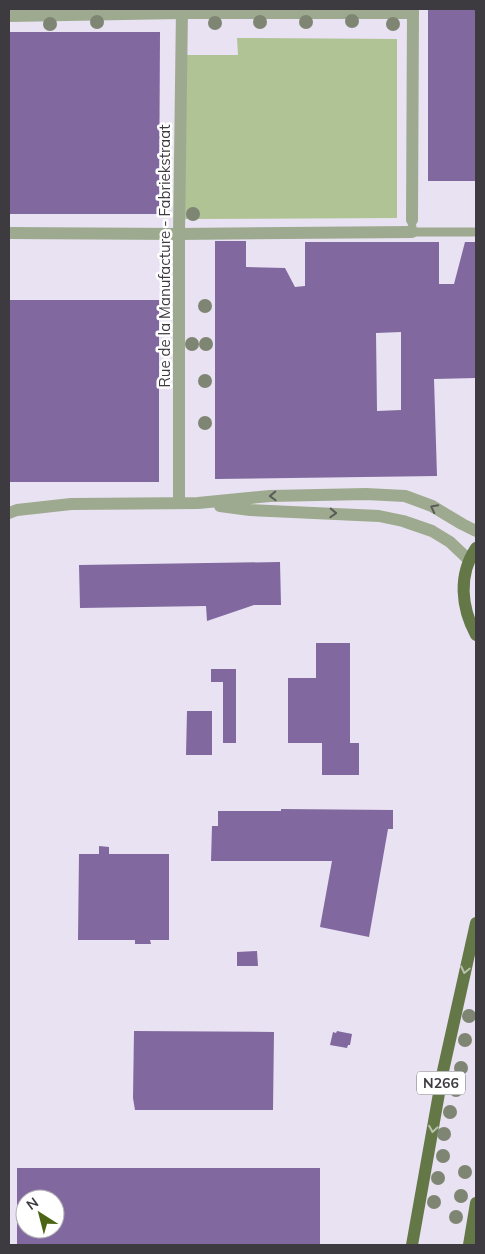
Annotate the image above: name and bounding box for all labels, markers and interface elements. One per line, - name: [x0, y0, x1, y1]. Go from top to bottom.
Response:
- street label: Rue de la Manufacture - Fabriekstraat: [155, 124, 174, 388]
- one-way arrow: [269, 490, 277, 501]
- one-way arrow: [430, 504, 439, 514]
- one-way arrow: [330, 507, 338, 518]
- one-way arrow: [460, 966, 471, 975]
- road number: N266: [417, 1072, 465, 1094]
- one-way arrow: [428, 1125, 438, 1134]
- north arrow: [15, 1189, 65, 1239]
- text: N: [23, 1193, 42, 1214]

